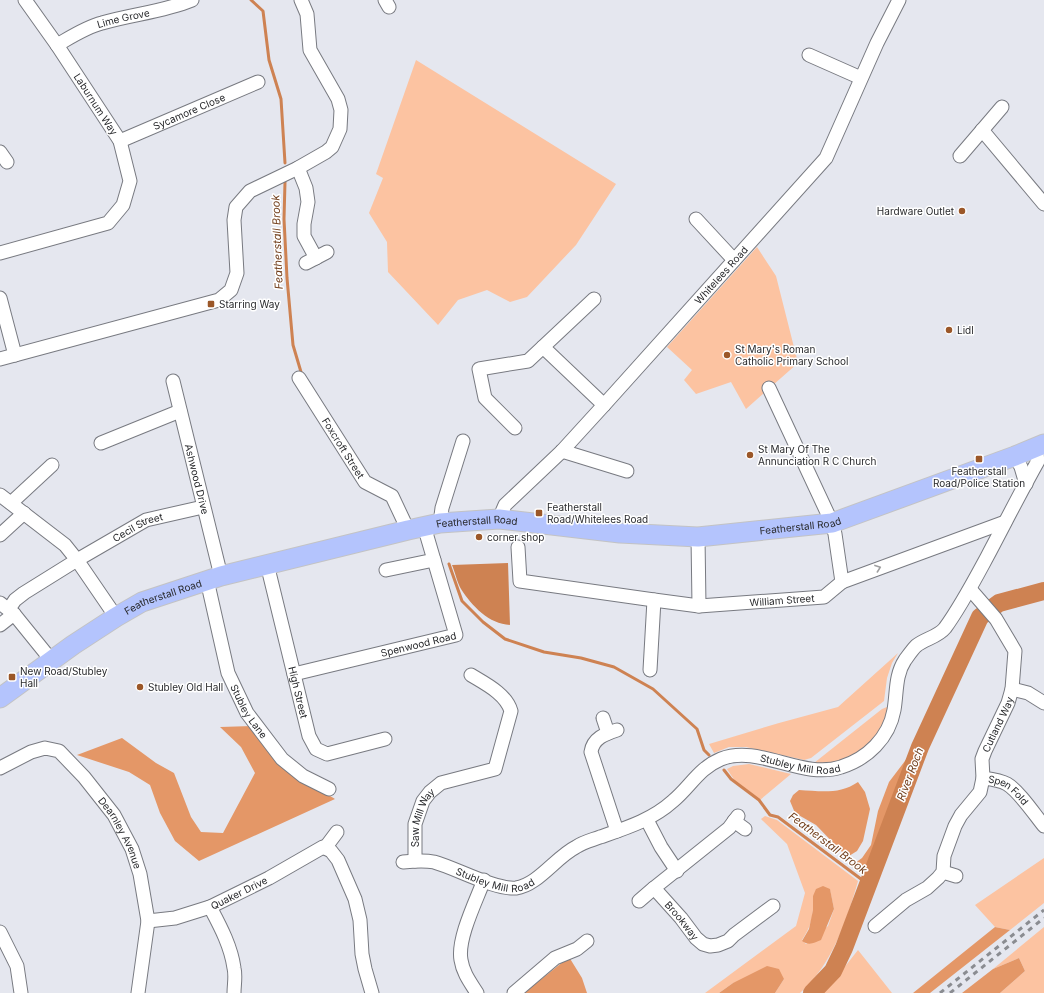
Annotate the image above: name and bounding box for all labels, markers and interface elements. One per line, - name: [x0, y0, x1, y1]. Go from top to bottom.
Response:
- street label: Lime Grove: [95, 6, 151, 30]
- street label: Laburnum Way: [72, 71, 121, 137]
- street label: Sycamore Close: [151, 91, 227, 132]
- water label: Featherstall Brook: [268, 194, 286, 290]
- place label: Hardware Outlet: [877, 205, 955, 217]
- marker: Hardware Outlet: [957, 206, 967, 216]
- street label: Whitelees Road: [692, 244, 750, 306]
- place label: Starring Way: [219, 298, 280, 310]
- marker: Starring Way: [206, 299, 216, 309]
- place label: Lidl: [957, 324, 974, 336]
- marker: Lidl: [944, 325, 954, 335]
- place label: St Mary's Roman Catholic Primary School: [735, 343, 848, 367]
- marker: St Mary's Roman Catholic Primary School: [722, 350, 732, 360]
- street label: Foxcroft Street: [320, 415, 368, 481]
- street label: Ashwood Drive: [183, 443, 212, 516]
- place label: St Mary Of The Annunciation R C Church: [758, 443, 877, 467]
- marker: St Mary Of The Annunciation R C Church: [745, 450, 755, 460]
- marker: Featherstall Road/Police Station: [974, 454, 984, 464]
- place label: Featherstall Road/Police Station: [933, 465, 1025, 489]
- place label: Featherstall Road/Whitelees Road: [547, 501, 648, 525]
- marker: Featherstall Road/Whitelees Road: [534, 508, 544, 518]
- street label: Cecil Street: [110, 510, 165, 544]
- street label: Featherstall Road: [435, 513, 518, 530]
- street label: Featherstall Road: [759, 514, 843, 537]
- place label: corner shop: [487, 531, 544, 543]
- marker: corner shop: [474, 532, 484, 542]
- one-way arrow: [875, 565, 882, 573]
- street label: Featherstall Road: [122, 577, 203, 617]
- street label: William Street: [749, 592, 816, 608]
- street label: Spenwood Road: [379, 629, 457, 659]
- place label: New Road/Stubley Hall: [20, 665, 108, 689]
- street label: High Street: [286, 665, 311, 720]
- marker: New Road/Stubley Hall: [7, 672, 17, 682]
- place label: Stubley Old Hall: [148, 681, 223, 693]
- marker: Stubley Old Hall: [135, 682, 145, 692]
- street label: Stubley Lane: [228, 682, 270, 741]
- street label: Cutland Way: [979, 695, 1016, 754]
- water label: River Roch: [894, 745, 927, 802]
- street label: Stubley Mill Road: [759, 751, 842, 776]
- street label: Spen Fold: [987, 773, 1031, 807]
- street label: Saw Mill Way: [409, 785, 437, 847]
- street label: Dearnley Avenue: [96, 794, 144, 870]
- water label: Featherstall Brook: [786, 809, 871, 878]
- street label: Stubley Mill Road: [454, 865, 537, 894]
- street label: Quaker Drive: [209, 874, 269, 912]
- street label: Brookway: [663, 898, 702, 943]

